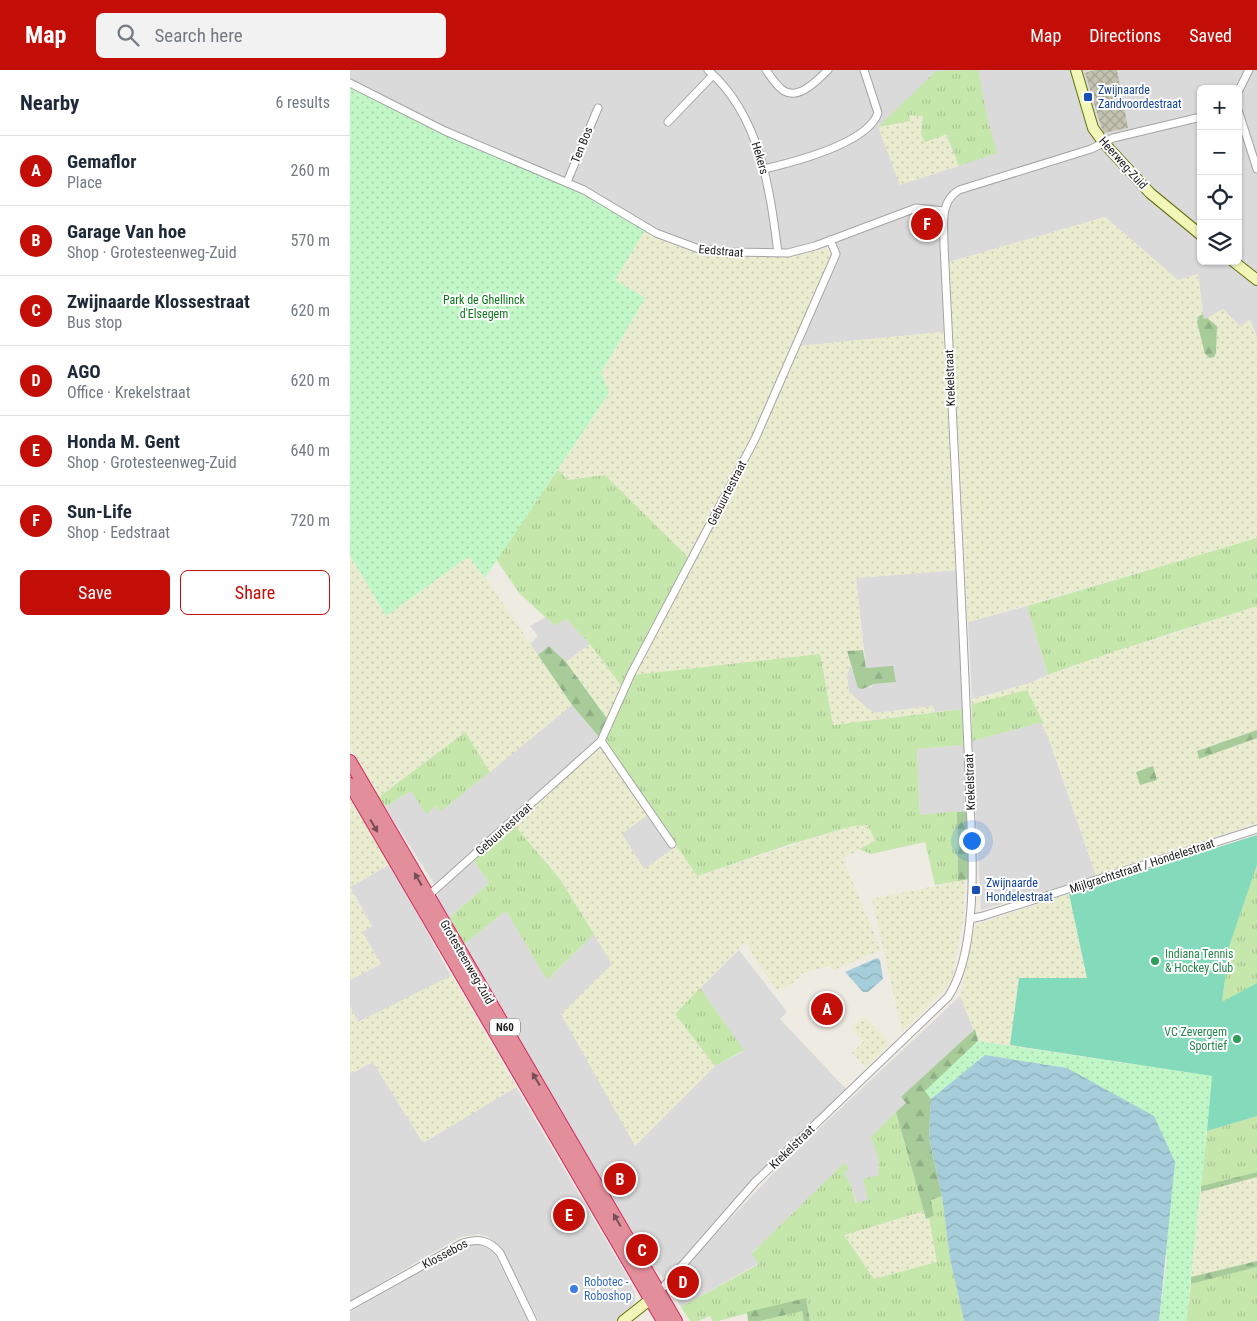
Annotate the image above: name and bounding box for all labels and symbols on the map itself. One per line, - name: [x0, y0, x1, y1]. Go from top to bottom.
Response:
- place label: Zwijnaarde Zandvoordestraat: [1098, 83, 1182, 111]
- marker: Zwijnaarde Zandvoordestraat: [1082, 91, 1094, 103]
- street label: Ten Bos: [568, 125, 596, 165]
- street label: Heerweg-Zuid: [1096, 134, 1150, 192]
- street label: Hekers: [749, 140, 771, 176]
- pin: F: [911, 205, 943, 243]
- street label: Eedstraat: [698, 242, 744, 260]
- park label: Park de Ghellinck d'Elsegem: [443, 293, 526, 321]
- street label: Krekelstraat: [942, 349, 958, 407]
- street label: Gebuurtestraat: [705, 458, 750, 528]
- street label: Krekelstraat: [962, 753, 978, 811]
- street label: Gebuurtestraat: [473, 800, 535, 858]
- one-way arrow: [370, 820, 379, 833]
- your location: [959, 828, 985, 854]
- street label: Mijlgrachtstraat / Hondelestraat: [1068, 836, 1217, 896]
- one-way arrow: [414, 872, 423, 885]
- place label: Zwijnaarde Hondelestraat: [986, 876, 1053, 904]
- marker: Zwijnaarde Hondelestraat: [970, 884, 982, 896]
- street label: Grotesteenweg-Zuid: [437, 917, 497, 1007]
- place label: Indiana Tennis & Hockey Club: [1165, 947, 1234, 975]
- marker: Indiana Tennis & Hockey Club: [1149, 955, 1161, 967]
- pin: A: [811, 990, 843, 1028]
- road number: N60: [490, 1019, 520, 1036]
- place label: VC Zevergem Sportief: [1164, 1025, 1227, 1053]
- marker: VC Zevergem Sportief: [1231, 1033, 1243, 1045]
- one-way arrow: [531, 1073, 540, 1086]
- street label: Krekelstraat: [767, 1122, 818, 1172]
- pin: B: [604, 1160, 636, 1198]
- pin: E: [553, 1196, 585, 1234]
- one-way arrow: [613, 1213, 622, 1226]
- pin: C: [626, 1231, 658, 1269]
- street label: Klossebos: [420, 1236, 470, 1272]
- pin: D: [667, 1263, 699, 1301]
- place label: Robotec - Roboshop: [584, 1275, 632, 1303]
- marker: Robotec - Roboshop: [568, 1283, 580, 1295]

